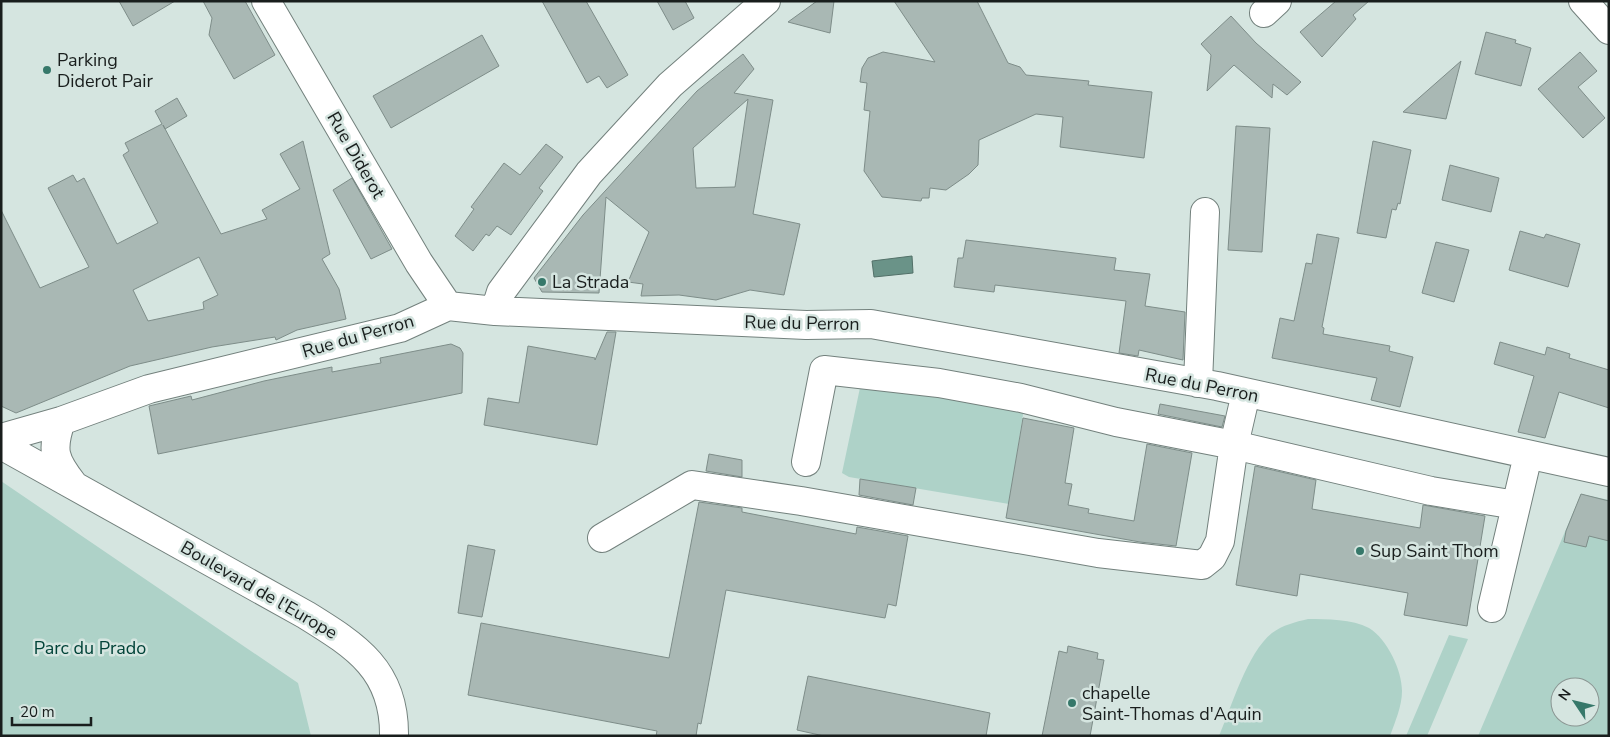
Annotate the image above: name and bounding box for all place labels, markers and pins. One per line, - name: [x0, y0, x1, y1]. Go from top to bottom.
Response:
- place label: Parking Diderot Pair: [57, 48, 153, 93]
- marker: Parking Diderot Pair: [41, 64, 53, 76]
- place label: La Strada: [552, 270, 629, 294]
- marker: La Strada: [536, 276, 548, 288]
- place label: Sup Saint Thom: [1370, 539, 1499, 563]
- marker: Sup Saint Thom: [1354, 545, 1366, 557]
- place label: chapelle Saint-Thomas d'Aquin: [1082, 681, 1262, 726]
- marker: chapelle Saint-Thomas d'Aquin: [1066, 697, 1078, 709]

